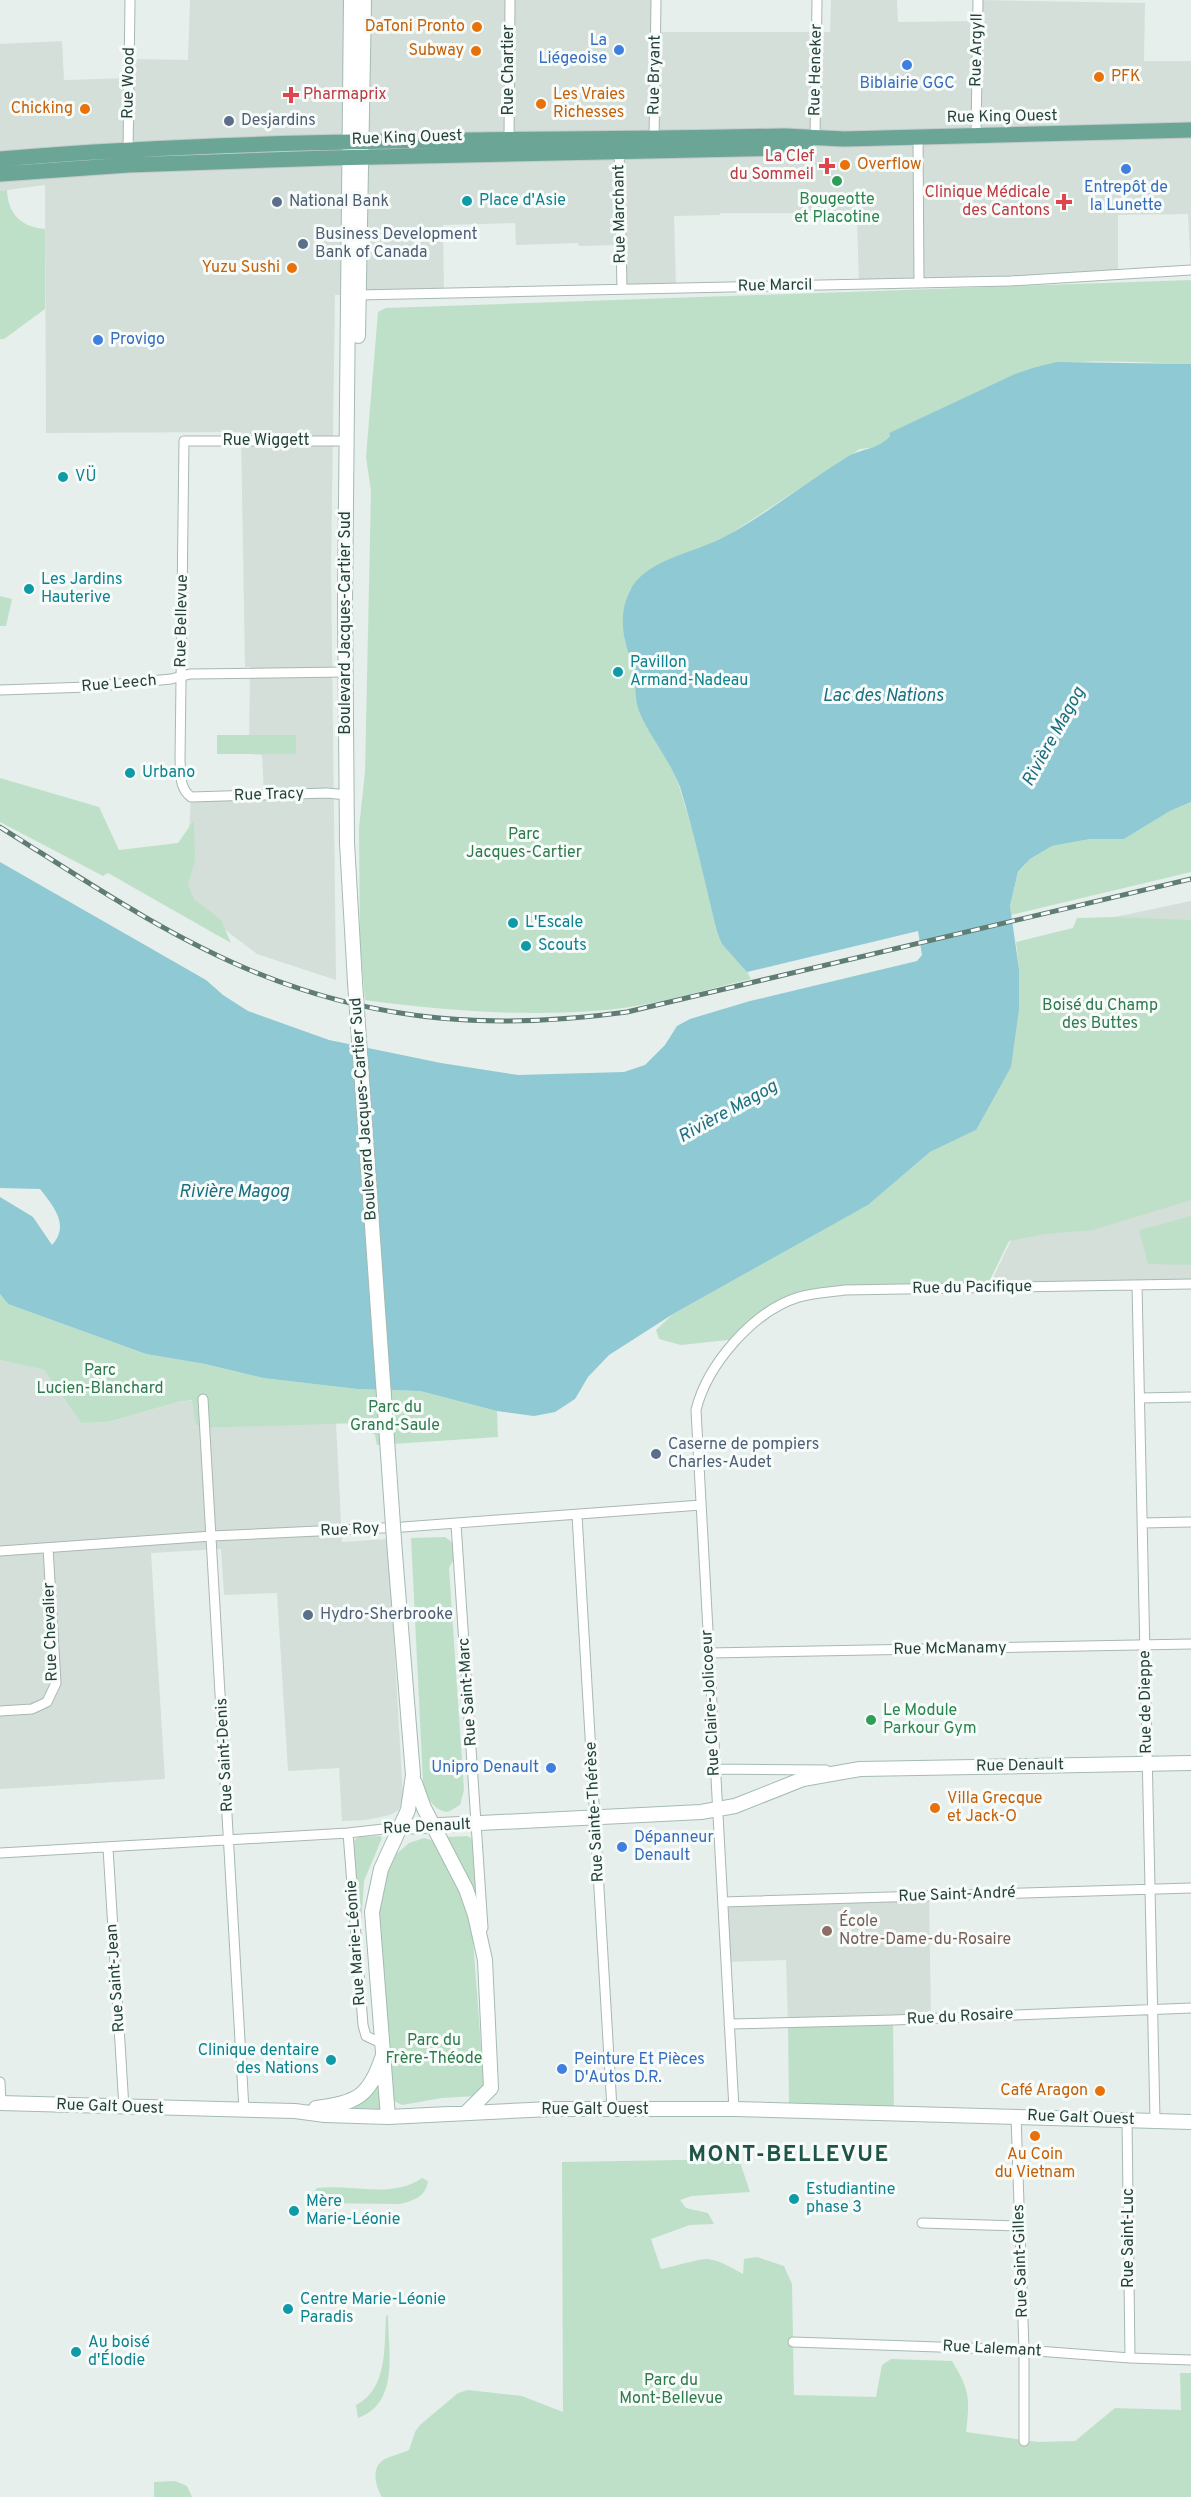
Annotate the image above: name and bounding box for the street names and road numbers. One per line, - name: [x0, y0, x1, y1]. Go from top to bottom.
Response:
- street label: Rue Argyll: [966, 13, 988, 87]
- street label: Rue Chartier: [499, 24, 519, 116]
- street label: Rue Heneker: [805, 24, 827, 116]
- street label: Rue Bryant: [644, 35, 666, 115]
- street label: Rue Wood: [118, 47, 140, 119]
- street label: Rue King Ouest: [946, 106, 1058, 128]
- street label: Rue King Ouest: [351, 126, 463, 150]
- street label: Rue Marchant: [609, 164, 631, 264]
- street label: Rue Marcil: [737, 275, 813, 297]
- street label: Rue Wiggett: [222, 431, 310, 451]
- street label: Boulevard Jacques-Cartier Sud: [336, 511, 356, 735]
- street label: Rue Bellevue: [171, 574, 193, 668]
- street label: Rue Leech: [81, 671, 157, 697]
- street label: Rue Tracy: [234, 784, 304, 806]
- street label: Boulevard Jacques-Cartier Sud: [346, 997, 382, 1221]
- street label: Rue du Pacifique: [912, 1277, 1032, 1299]
- street label: Rue Roy: [320, 1518, 380, 1542]
- street label: Rue Chevalier: [39, 1582, 63, 1682]
- street label: Rue Claire-Jolicoeur: [697, 1629, 725, 1777]
- street label: Rue Saint-Marc: [454, 1637, 482, 1747]
- street label: Rue McManamy: [893, 1638, 1007, 1660]
- street label: Rue de Dieppe: [1135, 1650, 1157, 1754]
- street label: Rue Saint-Denis: [212, 1697, 238, 1813]
- street label: Rue Sainte-Thérèse: [581, 1741, 609, 1883]
- street label: Rue Denault: [976, 1755, 1064, 1777]
- street label: Rue Denault: [383, 1815, 471, 1839]
- street label: Rue Marie-Léonie: [342, 1879, 370, 2007]
- street label: Rue Saint-André: [898, 1883, 1016, 1907]
- street label: Rue Saint-Jean: [102, 1923, 130, 2033]
- street label: Rue du Rosaire: [906, 2004, 1014, 2030]
- street label: Rue Galt Ouest: [56, 2095, 164, 2119]
- street label: Rue Galt Ouest: [541, 2100, 649, 2120]
- street label: Rue Galt Ouest: [1027, 2106, 1135, 2130]
- street label: Rue Saint-Luc: [1119, 2188, 1139, 2288]
- street label: Rue Saint-Gilles: [1009, 2204, 1033, 2318]
- street label: Rue Lalemant: [942, 2336, 1042, 2362]

